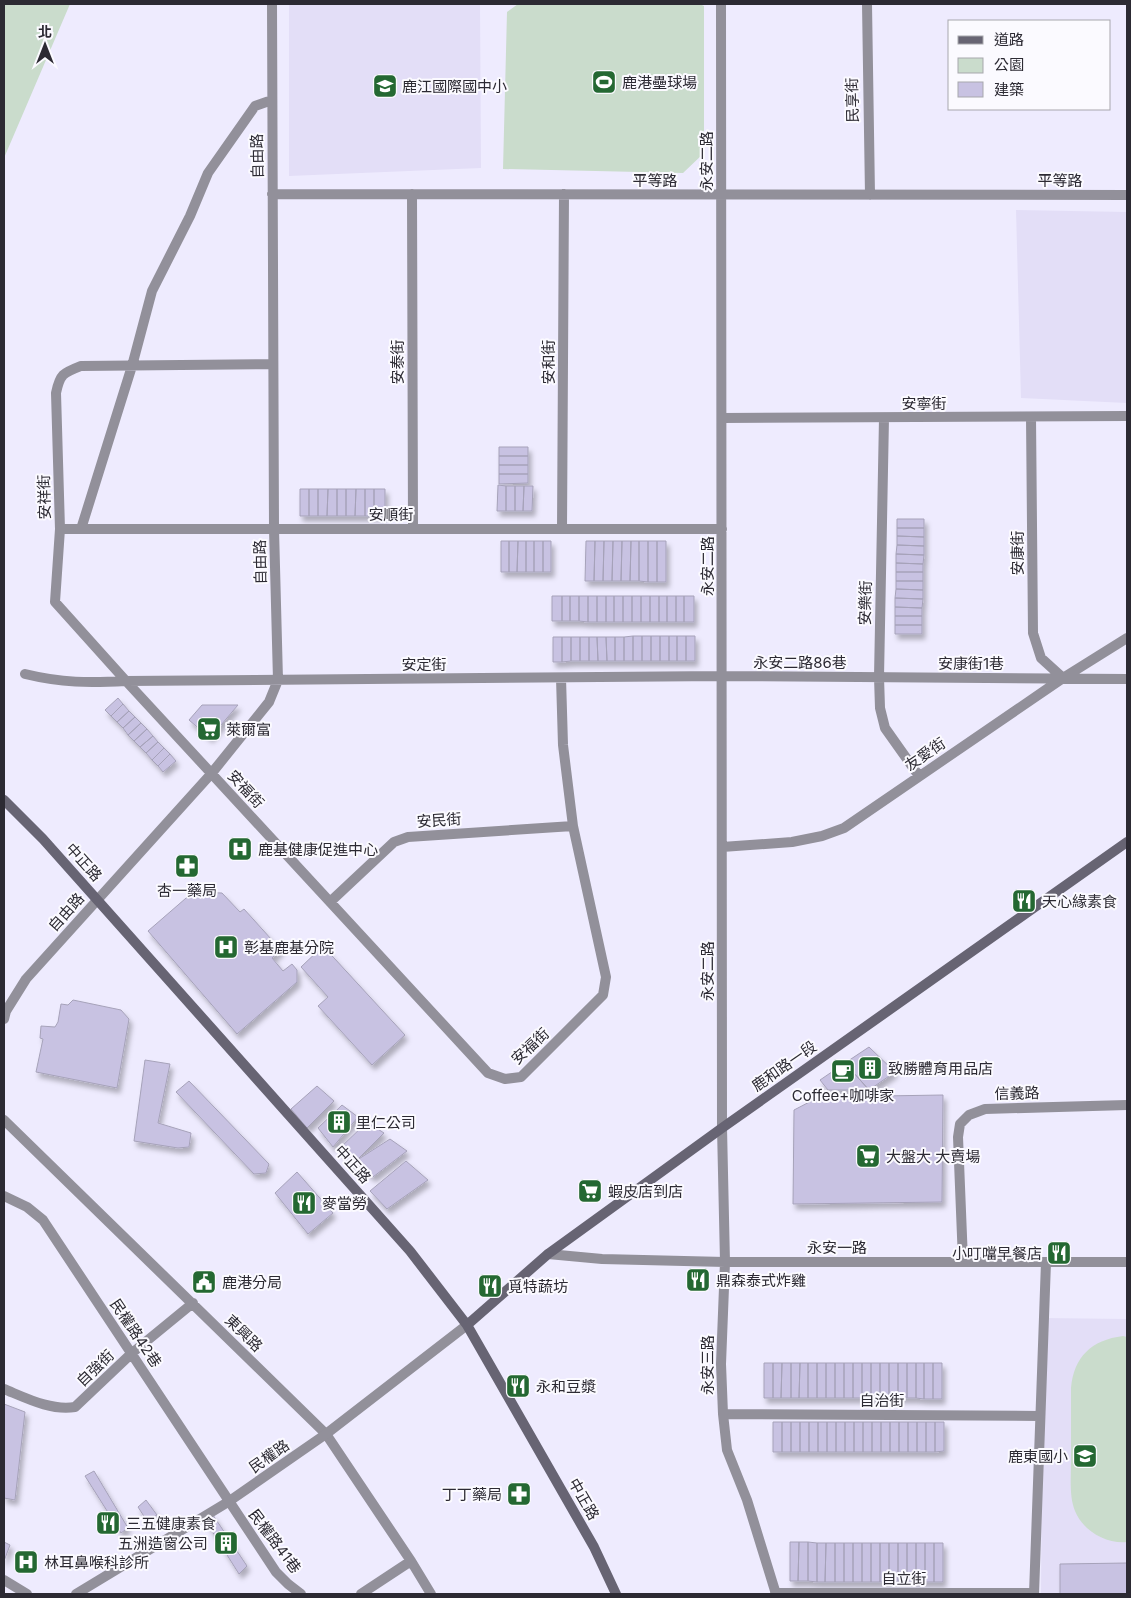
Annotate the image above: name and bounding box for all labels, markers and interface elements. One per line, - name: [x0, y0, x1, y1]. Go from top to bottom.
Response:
- north arrow: [20, 20, 70, 70]
- legend: [948, 20, 1111, 110]
- text: 北: [38, 23, 52, 40]
- text: 道路: [994, 30, 1024, 49]
- text: 公園: [994, 55, 1024, 74]
- sports icon: 鹿港壘球場: [591, 69, 617, 95]
- school or university icon: 鹿江國際國中小: [372, 73, 398, 99]
- place label: 鹿港壘球場: [622, 73, 697, 92]
- place label: 鹿江國際國中小: [402, 77, 507, 96]
- street label: 民享街: [842, 77, 862, 123]
- text: 建築: [994, 80, 1024, 99]
- street label: 永安二路: [697, 131, 716, 191]
- street label: 自由路: [247, 133, 267, 179]
- street label: 平等路: [632, 171, 678, 190]
- street label: 平等路: [1037, 171, 1083, 190]
- street label: 安泰街: [388, 339, 407, 385]
- street label: 安和街: [539, 339, 558, 385]
- street label: 安寧街: [901, 394, 947, 413]
- street label: 安祥街: [34, 474, 54, 520]
- street label: 安順街: [368, 505, 414, 524]
- street label: 安康街: [1008, 530, 1027, 576]
- street label: 永安二路: [698, 536, 717, 596]
- street label: 自由路: [250, 539, 270, 585]
- street label: 安樂街: [855, 580, 875, 626]
- street label: 永安二路86巷: [753, 653, 847, 672]
- street label: 安康街1巷: [938, 654, 1004, 673]
- street label: 安定街: [401, 655, 447, 674]
- supermarket icon: 萊爾富: [196, 716, 222, 742]
- place label: 萊爾富: [226, 720, 271, 739]
- street label: 友愛街: [901, 734, 949, 774]
- street label: 安福街: [224, 766, 268, 812]
- street label: 安民街: [416, 809, 462, 831]
- hospital icon: 鹿基健康促進中心: [227, 836, 253, 862]
- street label: 中正路: [62, 839, 106, 885]
- place label: 鹿基健康促進中心: [258, 840, 378, 859]
- pharmacy icon: 杏一藥局: [174, 853, 200, 879]
- place label: 杏一藥局: [157, 881, 217, 900]
- restaurant icon: 天心緣素食: [1011, 888, 1037, 914]
- street label: 自由路: [44, 889, 88, 935]
- place label: 天心緣素食: [1042, 892, 1117, 911]
- hospital icon: 彰基鹿基分院: [213, 934, 239, 960]
- place label: 彰基鹿基分院: [244, 938, 334, 957]
- street label: 永安二路: [698, 941, 717, 1001]
- street label: 安福街: [507, 1024, 553, 1068]
- street label: 鹿和路一段: [748, 1037, 820, 1095]
- building icon: 致勝體育用品店: [857, 1055, 883, 1081]
- cafe icon: Coffee+咖啡家: [830, 1058, 856, 1084]
- place label: 致勝體育用品店: [888, 1059, 993, 1078]
- street label: 信義路: [994, 1083, 1040, 1103]
- place label: Coffee+咖啡家: [792, 1086, 894, 1105]
- building icon: 里仁公司: [326, 1109, 352, 1135]
- place label: 里仁公司: [356, 1113, 416, 1132]
- street label: 中正路: [331, 1141, 375, 1187]
- supermarket icon: 大盤大 大賣場: [855, 1143, 881, 1169]
- place label: 大盤大 大賣場: [886, 1147, 980, 1166]
- supermarket icon: 蝦皮店到店: [577, 1178, 603, 1204]
- place label: 蝦皮店到店: [608, 1182, 683, 1201]
- restaurant icon: 麥當勞: [291, 1190, 317, 1216]
- place label: 麥當勞: [322, 1194, 367, 1213]
- street label: 永安一路: [807, 1238, 867, 1257]
- restaurant icon: 小叮噹早餐店: [1046, 1240, 1072, 1266]
- place label: 小叮噹早餐店: [952, 1244, 1042, 1263]
- restaurant icon: 鼎森泰式炸雞: [685, 1267, 711, 1293]
- public building icon: 鹿港分局: [191, 1269, 217, 1295]
- place label: 鼎森泰式炸雞: [716, 1271, 806, 1290]
- place label: 鹿港分局: [222, 1273, 282, 1292]
- restaurant icon: 覓特蔬坊: [477, 1273, 503, 1299]
- place label: 覓特蔬坊: [508, 1277, 568, 1296]
- street label: 民權路42巷: [106, 1295, 166, 1371]
- street label: 東興路: [221, 1311, 267, 1355]
- street label: 永安三路: [698, 1335, 717, 1395]
- street label: 自強街: [72, 1346, 118, 1390]
- restaurant icon: 永和豆漿: [505, 1373, 531, 1399]
- place label: 永和豆漿: [536, 1377, 596, 1396]
- street label: 自治街: [859, 1391, 905, 1410]
- street label: 民權路: [245, 1435, 293, 1477]
- school or university icon: 鹿東國小: [1072, 1443, 1098, 1469]
- place label: 鹿東國小: [1008, 1447, 1068, 1466]
- street label: 中正路: [565, 1475, 603, 1523]
- pharmacy icon: 丁丁藥局: [506, 1481, 532, 1507]
- place label: 丁丁藥局: [442, 1485, 502, 1504]
- street label: 民權路41巷: [245, 1505, 305, 1577]
- restaurant icon: 三五健康素食: [95, 1510, 121, 1536]
- place label: 三五健康素食: [126, 1514, 216, 1533]
- building icon: 五洲造窗公司: [213, 1530, 239, 1556]
- place label: 五洲造窗公司: [118, 1534, 208, 1553]
- hospital icon: 林耳鼻喉科診所: [13, 1549, 39, 1575]
- place label: 林耳鼻喉科診所: [44, 1553, 149, 1572]
- street label: 自立街: [881, 1569, 927, 1588]

